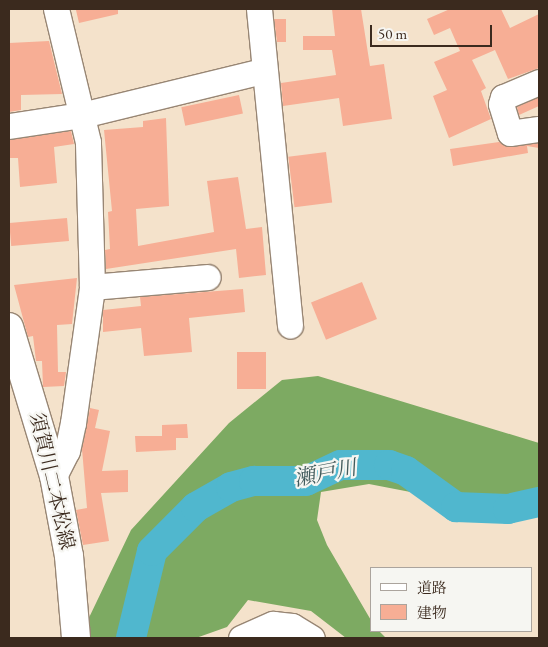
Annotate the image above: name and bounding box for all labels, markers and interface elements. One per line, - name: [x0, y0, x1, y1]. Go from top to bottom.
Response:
- scale bar: [373, 15, 496, 47]
- text: 50 m: [378, 24, 407, 43]
- street label: 須賀川二本松線: [25, 410, 79, 552]
- water label: 瀬戸川: [292, 455, 358, 491]
- legend: [370, 567, 533, 632]
- text: 道路: [417, 578, 447, 597]
- text: 建物: [417, 603, 447, 622]

